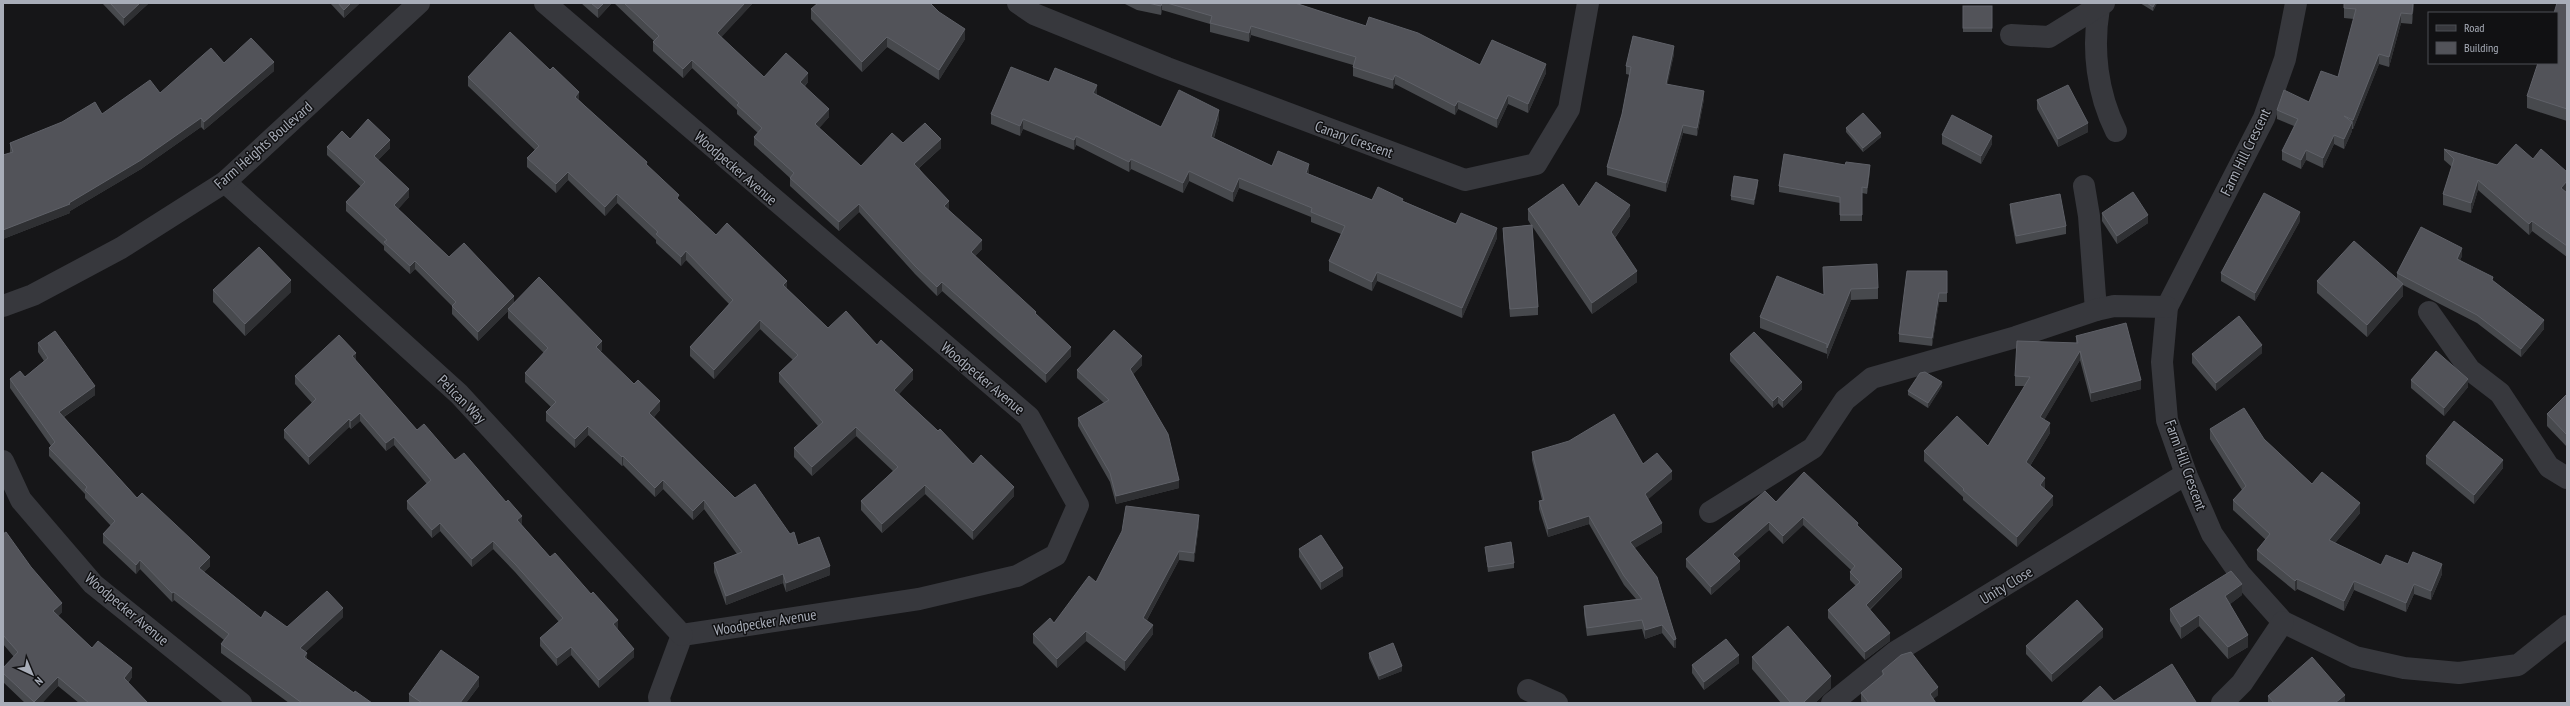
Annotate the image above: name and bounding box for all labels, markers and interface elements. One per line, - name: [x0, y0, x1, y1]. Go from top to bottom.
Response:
- legend: [2428, 12, 2558, 64]
- text: Road: [2464, 20, 2484, 35]
- text: Building: [2464, 40, 2499, 55]
- street label: Farm Heights Boulevard: [210, 97, 316, 193]
- street label: Farm Hill Crescent: [2216, 105, 2274, 199]
- street label: Canary Crescent: [1312, 116, 1396, 162]
- street label: Woodpecker Avenue: [691, 127, 781, 209]
- street label: Woodpecker Avenue: [937, 337, 1029, 419]
- street label: Pelican Way: [434, 371, 491, 428]
- street label: Farm Hill Crescent: [2161, 417, 2211, 513]
- street label: Unity Close: [1976, 562, 2036, 608]
- street label: Woodpecker Avenue: [81, 568, 173, 650]
- street label: Woodpecker Avenue: [712, 605, 818, 639]
- north arrow: [12, 654, 52, 694]
- text: N: [32, 674, 46, 688]

